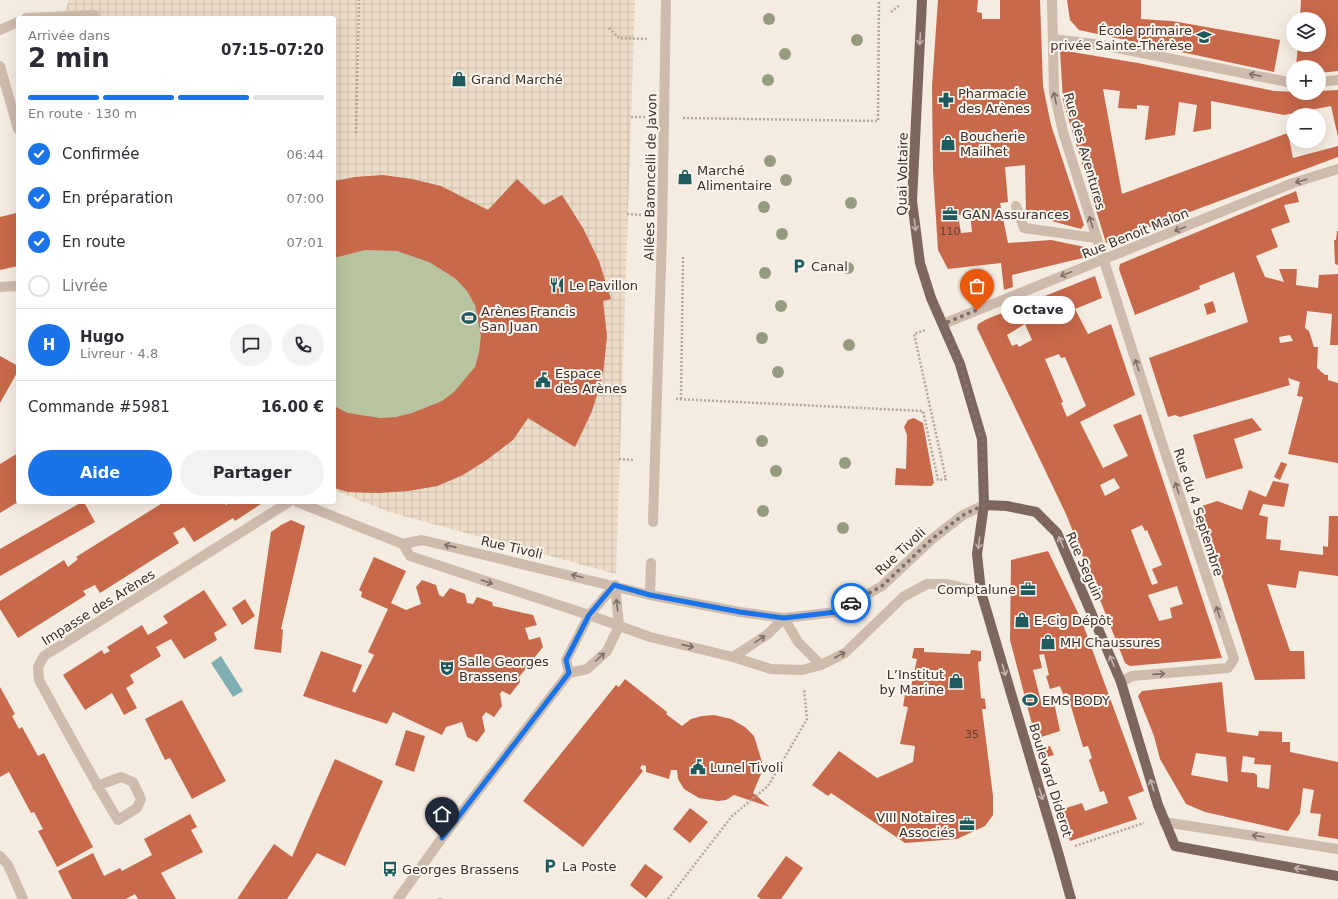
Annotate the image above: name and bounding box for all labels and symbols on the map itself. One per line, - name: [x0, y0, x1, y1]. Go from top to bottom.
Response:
- place label: École primaire privée Sainte-Thérèse: [1050, 23, 1192, 53]
- school or university icon: École primaire privée Sainte-Thérèse: [1195, 28, 1213, 46]
- one-way arrow: [916, 32, 923, 45]
- shop icon: Grand Marché: [450, 70, 468, 88]
- one-way arrow: [1249, 71, 1262, 79]
- place label: Grand Marché: [471, 72, 563, 87]
- place label: Pharmacie des Arènes: [958, 86, 1030, 116]
- pharmacy icon: Pharmacie des Arènes: [937, 91, 955, 109]
- street label: Rue des Aventures: [1061, 91, 1108, 212]
- one-way arrow: [1051, 92, 1059, 105]
- street label: Allées Baroncelli de Javon: [642, 93, 659, 261]
- place label: Boucherie Mailhet: [960, 129, 1025, 159]
- street label: Quai Voltaire: [894, 132, 911, 216]
- shop icon: Boucherie Mailhet: [939, 134, 957, 152]
- place label: Marché Alimentaire: [697, 163, 772, 193]
- shop icon: Marché Alimentaire: [676, 168, 694, 186]
- one-way arrow: [1294, 178, 1307, 185]
- office icon: GAN Assurances: [941, 205, 959, 223]
- street label: Rue Benoit Malon: [1080, 205, 1191, 262]
- place label: GAN Assurances: [962, 207, 1069, 222]
- one-way arrow: [1087, 216, 1094, 229]
- one-way arrow: [911, 218, 919, 231]
- house number: 110: [940, 225, 961, 238]
- one-way arrow: [1174, 225, 1186, 233]
- parking icon: Canal: [790, 257, 808, 275]
- place label: Canal: [811, 259, 848, 274]
- pin: [960, 269, 994, 310]
- one-way arrow: [1061, 271, 1073, 279]
- restaurant icon: Le Pavillon: [548, 276, 566, 294]
- place label: Le Pavillon: [569, 278, 638, 293]
- callout: Octave: [1001, 296, 1075, 324]
- place label: Arènes Francis San Juan: [481, 304, 576, 334]
- sports icon: Arènes Francis San Juan: [460, 309, 478, 327]
- one-way arrow: [1132, 359, 1140, 371]
- place label: Espace des Arènes: [555, 366, 627, 396]
- public building icon: Espace des Arènes: [534, 371, 552, 389]
- street label: Rue du 4 Septembre: [1171, 446, 1226, 578]
- one-way arrow: [1173, 482, 1180, 495]
- street label: Rue Tivoli: [872, 524, 928, 578]
- street label: Rue Seguin: [1063, 530, 1106, 603]
- street label: Rue Tivoli: [480, 533, 544, 562]
- one-way arrow: [1057, 536, 1064, 548]
- one-way arrow: [975, 537, 983, 550]
- one-way arrow: [444, 542, 457, 550]
- street label: Impasse des Arènes: [39, 566, 158, 648]
- one-way arrow: [570, 571, 583, 579]
- one-way arrow: [480, 579, 493, 586]
- office icon: Comptalune: [1019, 580, 1037, 598]
- place label: Comptalune: [937, 582, 1016, 597]
- courier: [831, 583, 871, 623]
- one-way arrow: [613, 599, 621, 612]
- one-way arrow: [1214, 605, 1221, 618]
- shop icon: E-Cig Dépôt: [1013, 611, 1031, 629]
- place label: E-Cig Dépôt: [1034, 613, 1111, 628]
- shop icon: MH Chaussures: [1039, 633, 1057, 651]
- one-way arrow: [754, 635, 765, 643]
- place label: MH Chaussures: [1060, 635, 1160, 650]
- one-way arrow: [681, 643, 694, 651]
- one-way arrow: [834, 651, 846, 658]
- one-way arrow: [595, 652, 606, 661]
- place label: Salle Georges Brassens: [459, 654, 549, 684]
- one-way arrow: [1108, 656, 1115, 668]
- theatre icon: Salle Georges Brassens: [438, 659, 456, 677]
- one-way arrow: [1001, 663, 1008, 676]
- place label: L’Institut by Marine: [880, 667, 944, 697]
- one-way arrow: [1152, 671, 1165, 678]
- shop icon: L’Institut by Marine: [947, 672, 965, 690]
- sports icon: EMS BODY: [1021, 691, 1039, 709]
- place label: EMS BODY: [1042, 693, 1110, 708]
- street label: Boulevard Diderot: [1026, 722, 1075, 839]
- house number: 35: [965, 728, 979, 741]
- public building icon: Lunel Tivoli: [689, 758, 707, 776]
- place label: Lunel Tivoli: [710, 760, 783, 775]
- one-way arrow: [1148, 779, 1155, 792]
- one-way arrow: [1038, 788, 1045, 801]
- pin: [425, 797, 459, 838]
- place label: VIII Notaires Associés: [876, 810, 955, 840]
- office icon: VIII Notaires Associés: [958, 815, 976, 833]
- one-way arrow: [1252, 832, 1265, 840]
- parking icon: La Poste: [541, 857, 559, 875]
- place label: La Poste: [562, 859, 617, 874]
- bus stop icon: Georges Brassens: [381, 860, 399, 878]
- place label: Georges Brassens: [402, 862, 519, 877]
- one-way arrow: [1294, 865, 1307, 873]

